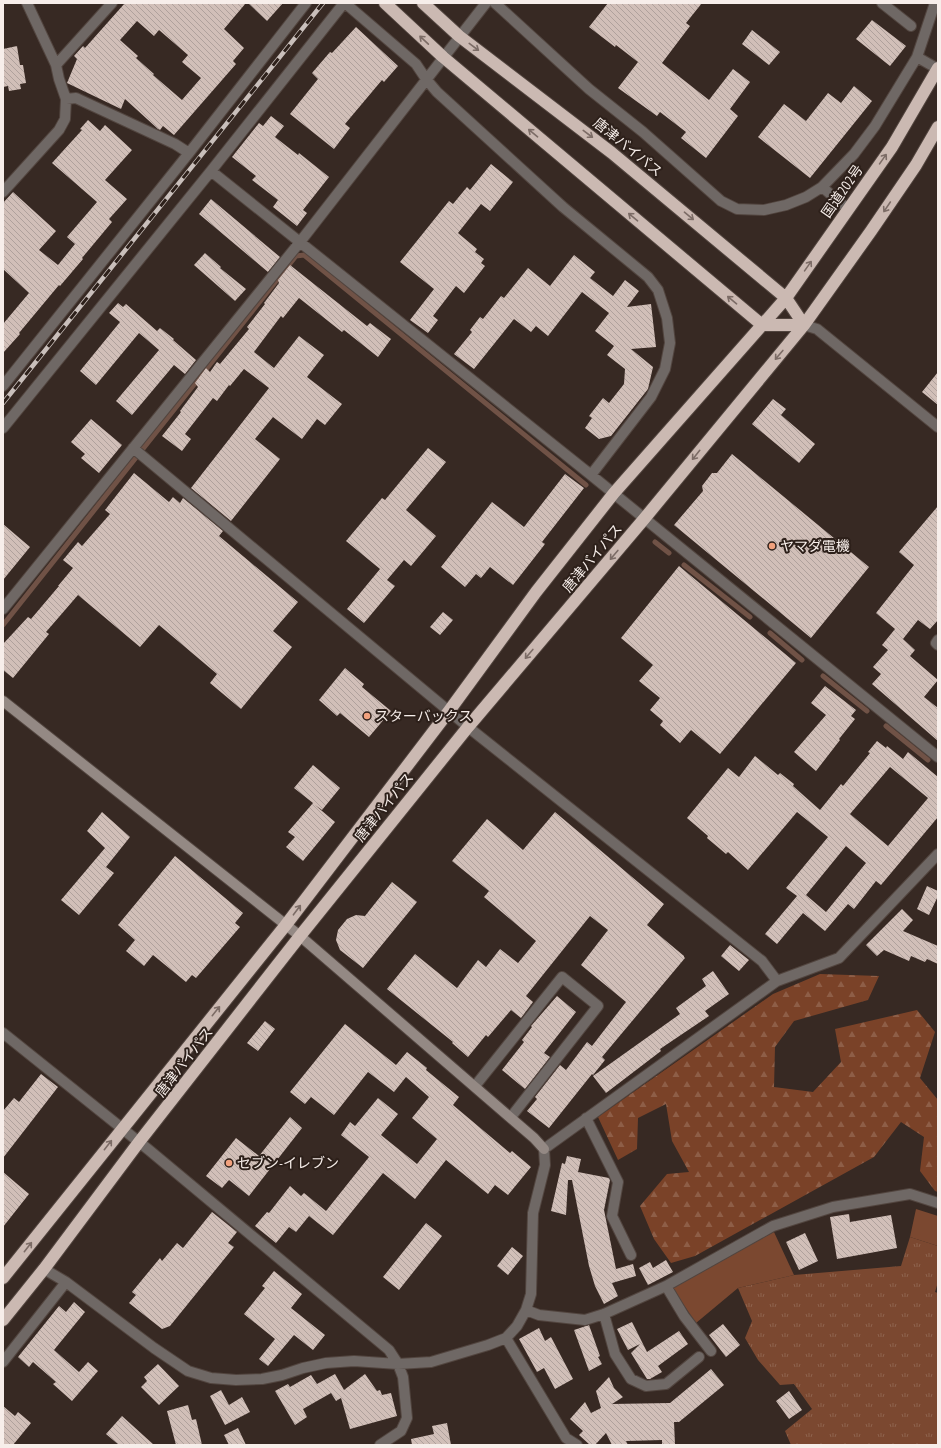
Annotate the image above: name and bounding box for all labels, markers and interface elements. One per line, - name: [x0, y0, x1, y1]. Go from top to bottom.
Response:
- one-way arrow: [419, 35, 429, 44]
- one-way arrow: [468, 42, 479, 51]
- street label: 唐津バイパス: [590, 114, 666, 180]
- one-way arrow: [528, 129, 539, 138]
- one-way arrow: [583, 130, 594, 138]
- one-way arrow: [879, 154, 887, 165]
- street label: 国道202号: [817, 161, 867, 221]
- one-way arrow: [883, 201, 891, 212]
- one-way arrow: [627, 212, 638, 221]
- one-way arrow: [683, 212, 694, 221]
- one-way arrow: [804, 260, 812, 271]
- one-way arrow: [727, 296, 738, 305]
- one-way arrow: [774, 349, 783, 360]
- one-way arrow: [692, 450, 701, 461]
- street label: 唐津バイパス: [558, 520, 626, 596]
- place label: ヤマダ電機: [780, 537, 850, 555]
- marker: ヤマダ電機: [767, 541, 777, 551]
- one-way arrow: [609, 550, 618, 561]
- one-way arrow: [525, 649, 534, 660]
- place label: スターバックス: [375, 707, 472, 725]
- marker: スターバックス: [362, 711, 372, 721]
- street label: 唐津バイパス: [351, 769, 417, 845]
- one-way arrow: [293, 904, 301, 915]
- one-way arrow: [212, 1006, 220, 1017]
- street label: 唐津バイパス: [151, 1023, 217, 1101]
- one-way arrow: [104, 1140, 112, 1151]
- place label: セブン-イレブン: [237, 1154, 339, 1172]
- marker: セブン-イレブン: [224, 1158, 234, 1168]
- one-way arrow: [23, 1242, 32, 1253]

